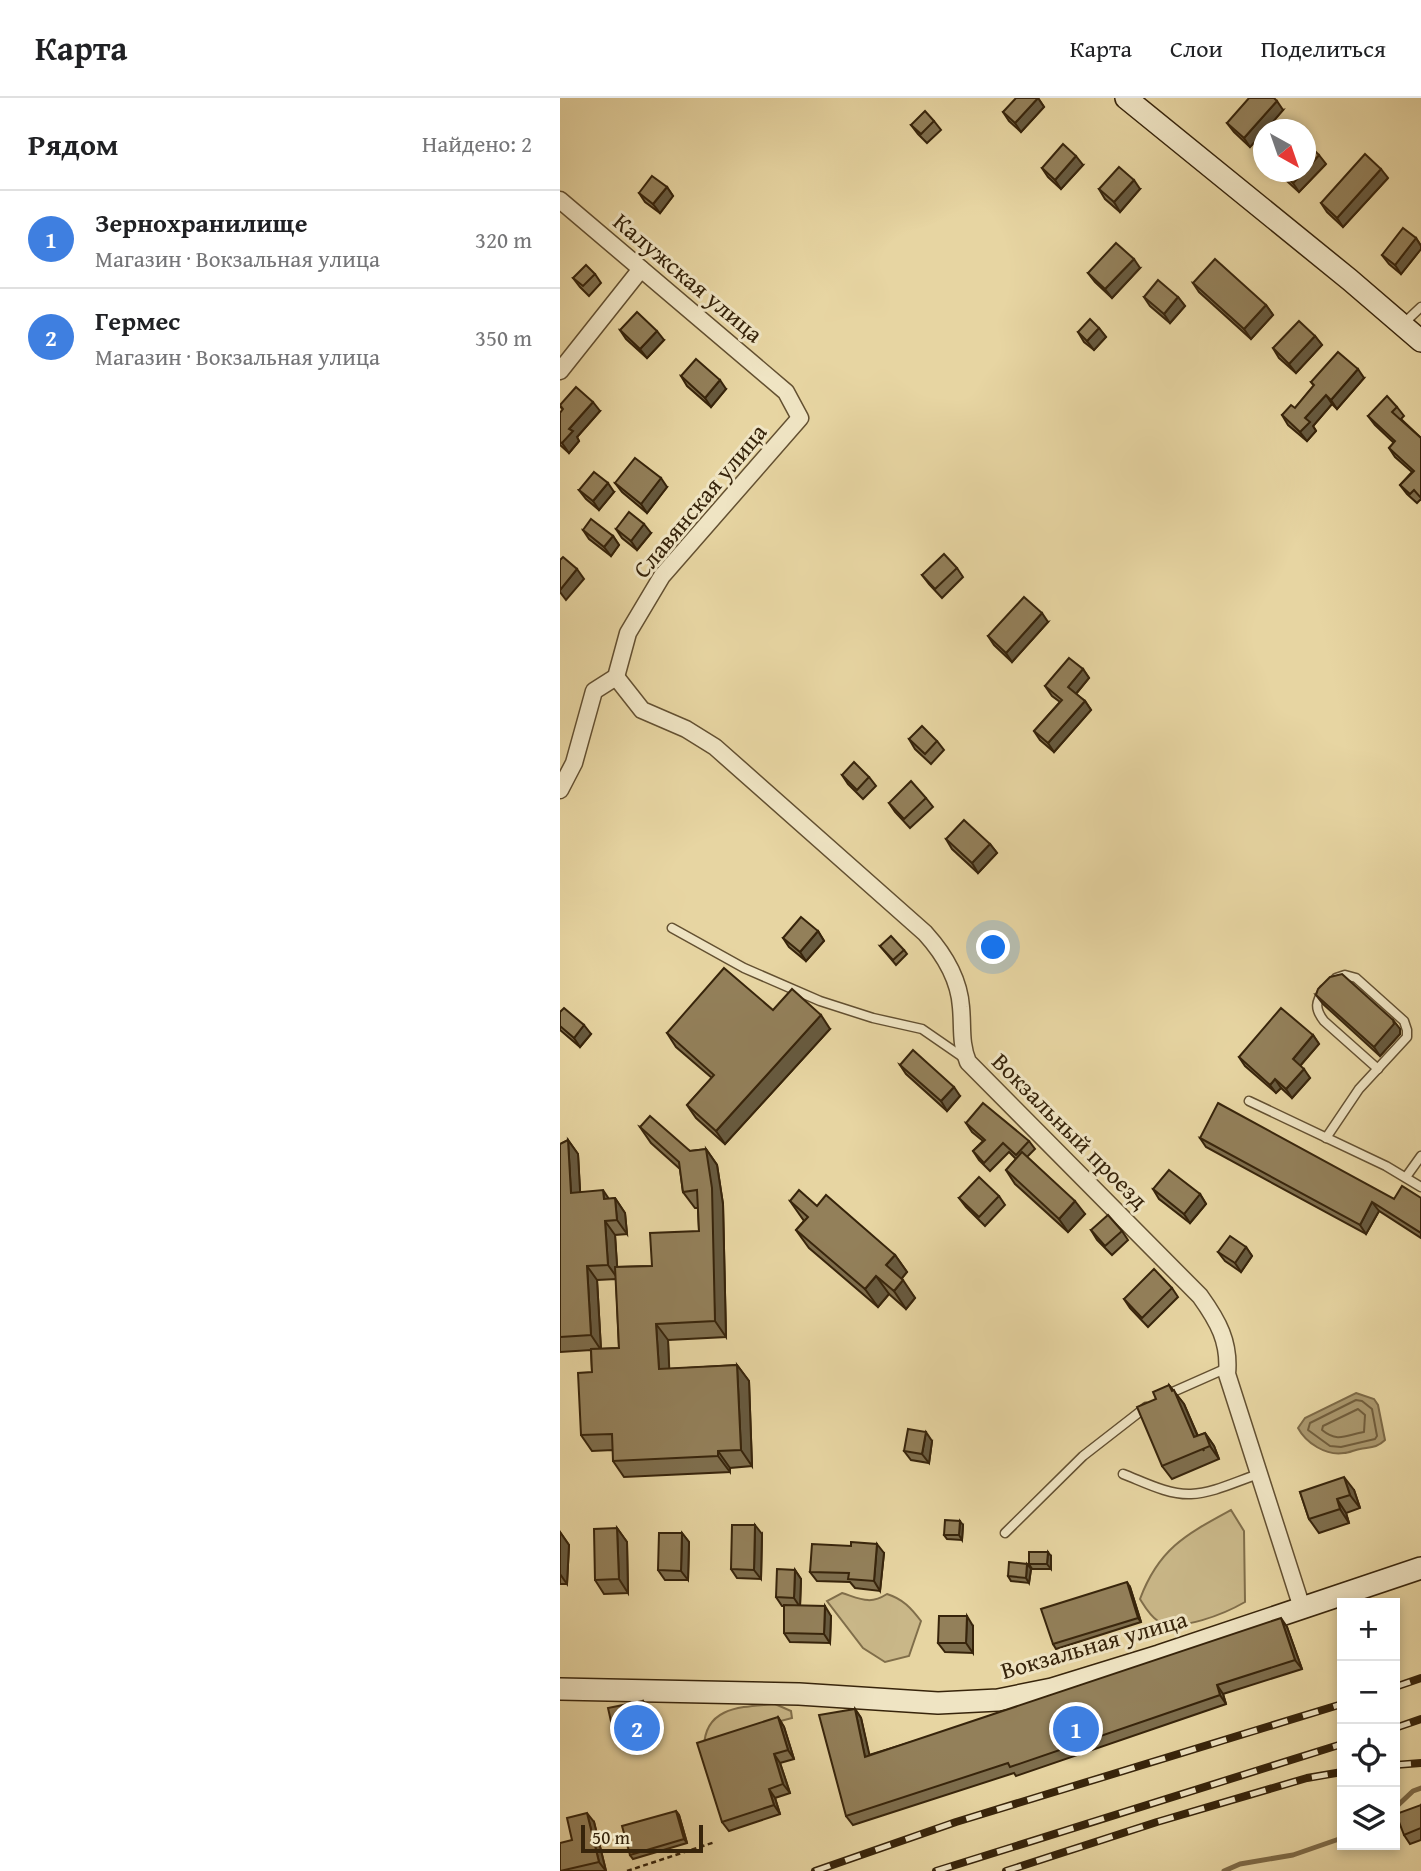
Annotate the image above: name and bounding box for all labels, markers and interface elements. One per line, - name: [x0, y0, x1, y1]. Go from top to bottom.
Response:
- text: Карта: [35, 24, 127, 72]
- text: Карта: [1070, 31, 1132, 66]
- text: Слои: [1170, 31, 1223, 66]
- text: Поделиться: [1261, 31, 1386, 66]
- north arrow: [1253, 119, 1316, 182]
- text: Рядом: [28, 122, 119, 166]
- text: Найдено: 2: [422, 127, 532, 160]
- text: Зернохранилище: [95, 203, 307, 242]
- street label: Калужская улица: [606, 204, 771, 351]
- text: 1: [45, 223, 57, 256]
- text: 320 m: [475, 223, 532, 256]
- text: Магазин · Вокзальная улица: [95, 242, 380, 275]
- text: Гермес: [95, 301, 180, 340]
- text: 2: [45, 321, 57, 354]
- text: 350 m: [475, 321, 532, 354]
- text: Магазин · Вокзальная улица: [95, 340, 380, 373]
- street label: Славянская улица: [624, 415, 775, 586]
- your location: [976, 930, 1010, 964]
- street label: Вокзальный проезд: [984, 1045, 1156, 1217]
- map controls: [1337, 1598, 1400, 1850]
- button: +: [1337, 1598, 1400, 1661]
- street label: Вокзальная улица: [997, 1601, 1192, 1688]
- button: −: [1337, 1661, 1400, 1724]
- pin: 2: [614, 1702, 660, 1754]
- pin: 1: [1053, 1703, 1099, 1755]
- button: locate: [1337, 1724, 1400, 1787]
- button: layers: [1337, 1787, 1400, 1850]
- scale bar: [581, 1822, 704, 1854]
- text: 50 m: [592, 1823, 630, 1851]

